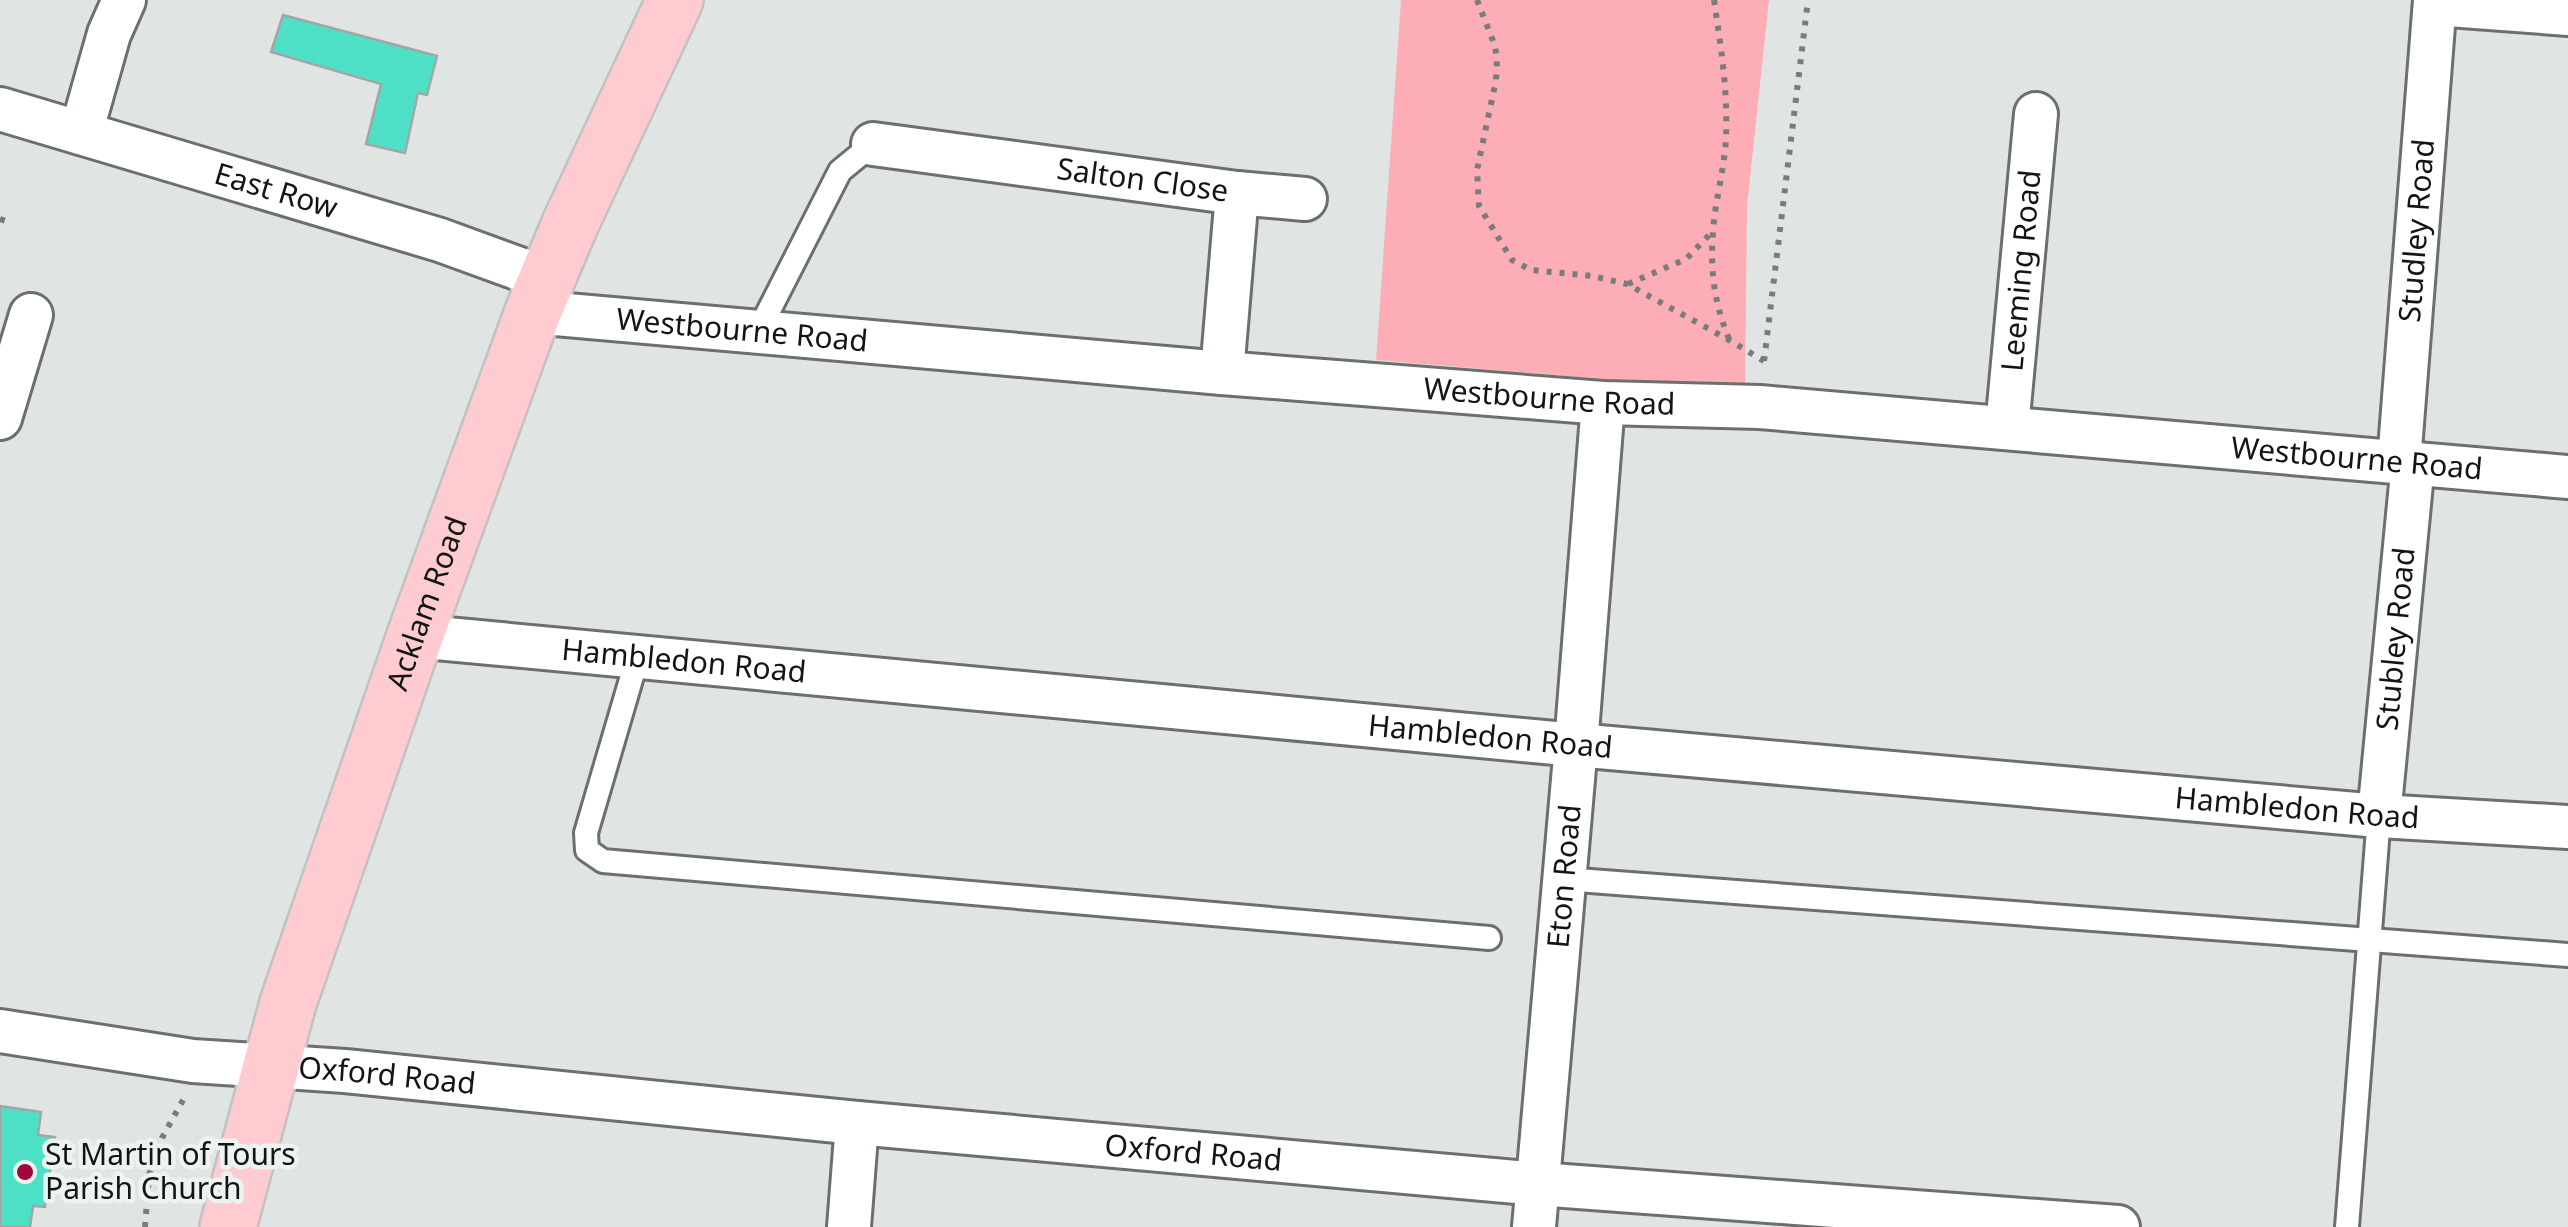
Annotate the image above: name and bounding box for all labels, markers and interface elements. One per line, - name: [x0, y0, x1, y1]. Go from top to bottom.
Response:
- street label: Studley Road: [2388, 137, 2443, 324]
- street label: Salton Close: [1055, 147, 1231, 211]
- street label: East Row: [210, 152, 343, 228]
- street label: Leeming Road: [1990, 168, 2050, 373]
- street label: Westbourne Road: [615, 297, 870, 361]
- street label: Westbourne Road: [1422, 367, 1676, 424]
- street label: Westbourne Road: [2229, 426, 2484, 489]
- street label: Acklam Road: [376, 510, 476, 695]
- street label: Stubley Road: [2365, 545, 2424, 732]
- street label: Hambledon Road: [560, 628, 808, 692]
- street label: Hambledon Road: [1366, 704, 1614, 767]
- street label: Hambledon Road: [2173, 776, 2421, 837]
- street label: Eton Road: [1536, 803, 1590, 950]
- street label: Oxford Road: [297, 1046, 478, 1103]
- street label: Oxford Road: [1103, 1123, 1284, 1180]
- place label: St Martin of Tours Parish Church: [45, 1133, 296, 1208]
- marker: St Martin of Tours Parish Church: [14, 1161, 36, 1183]

